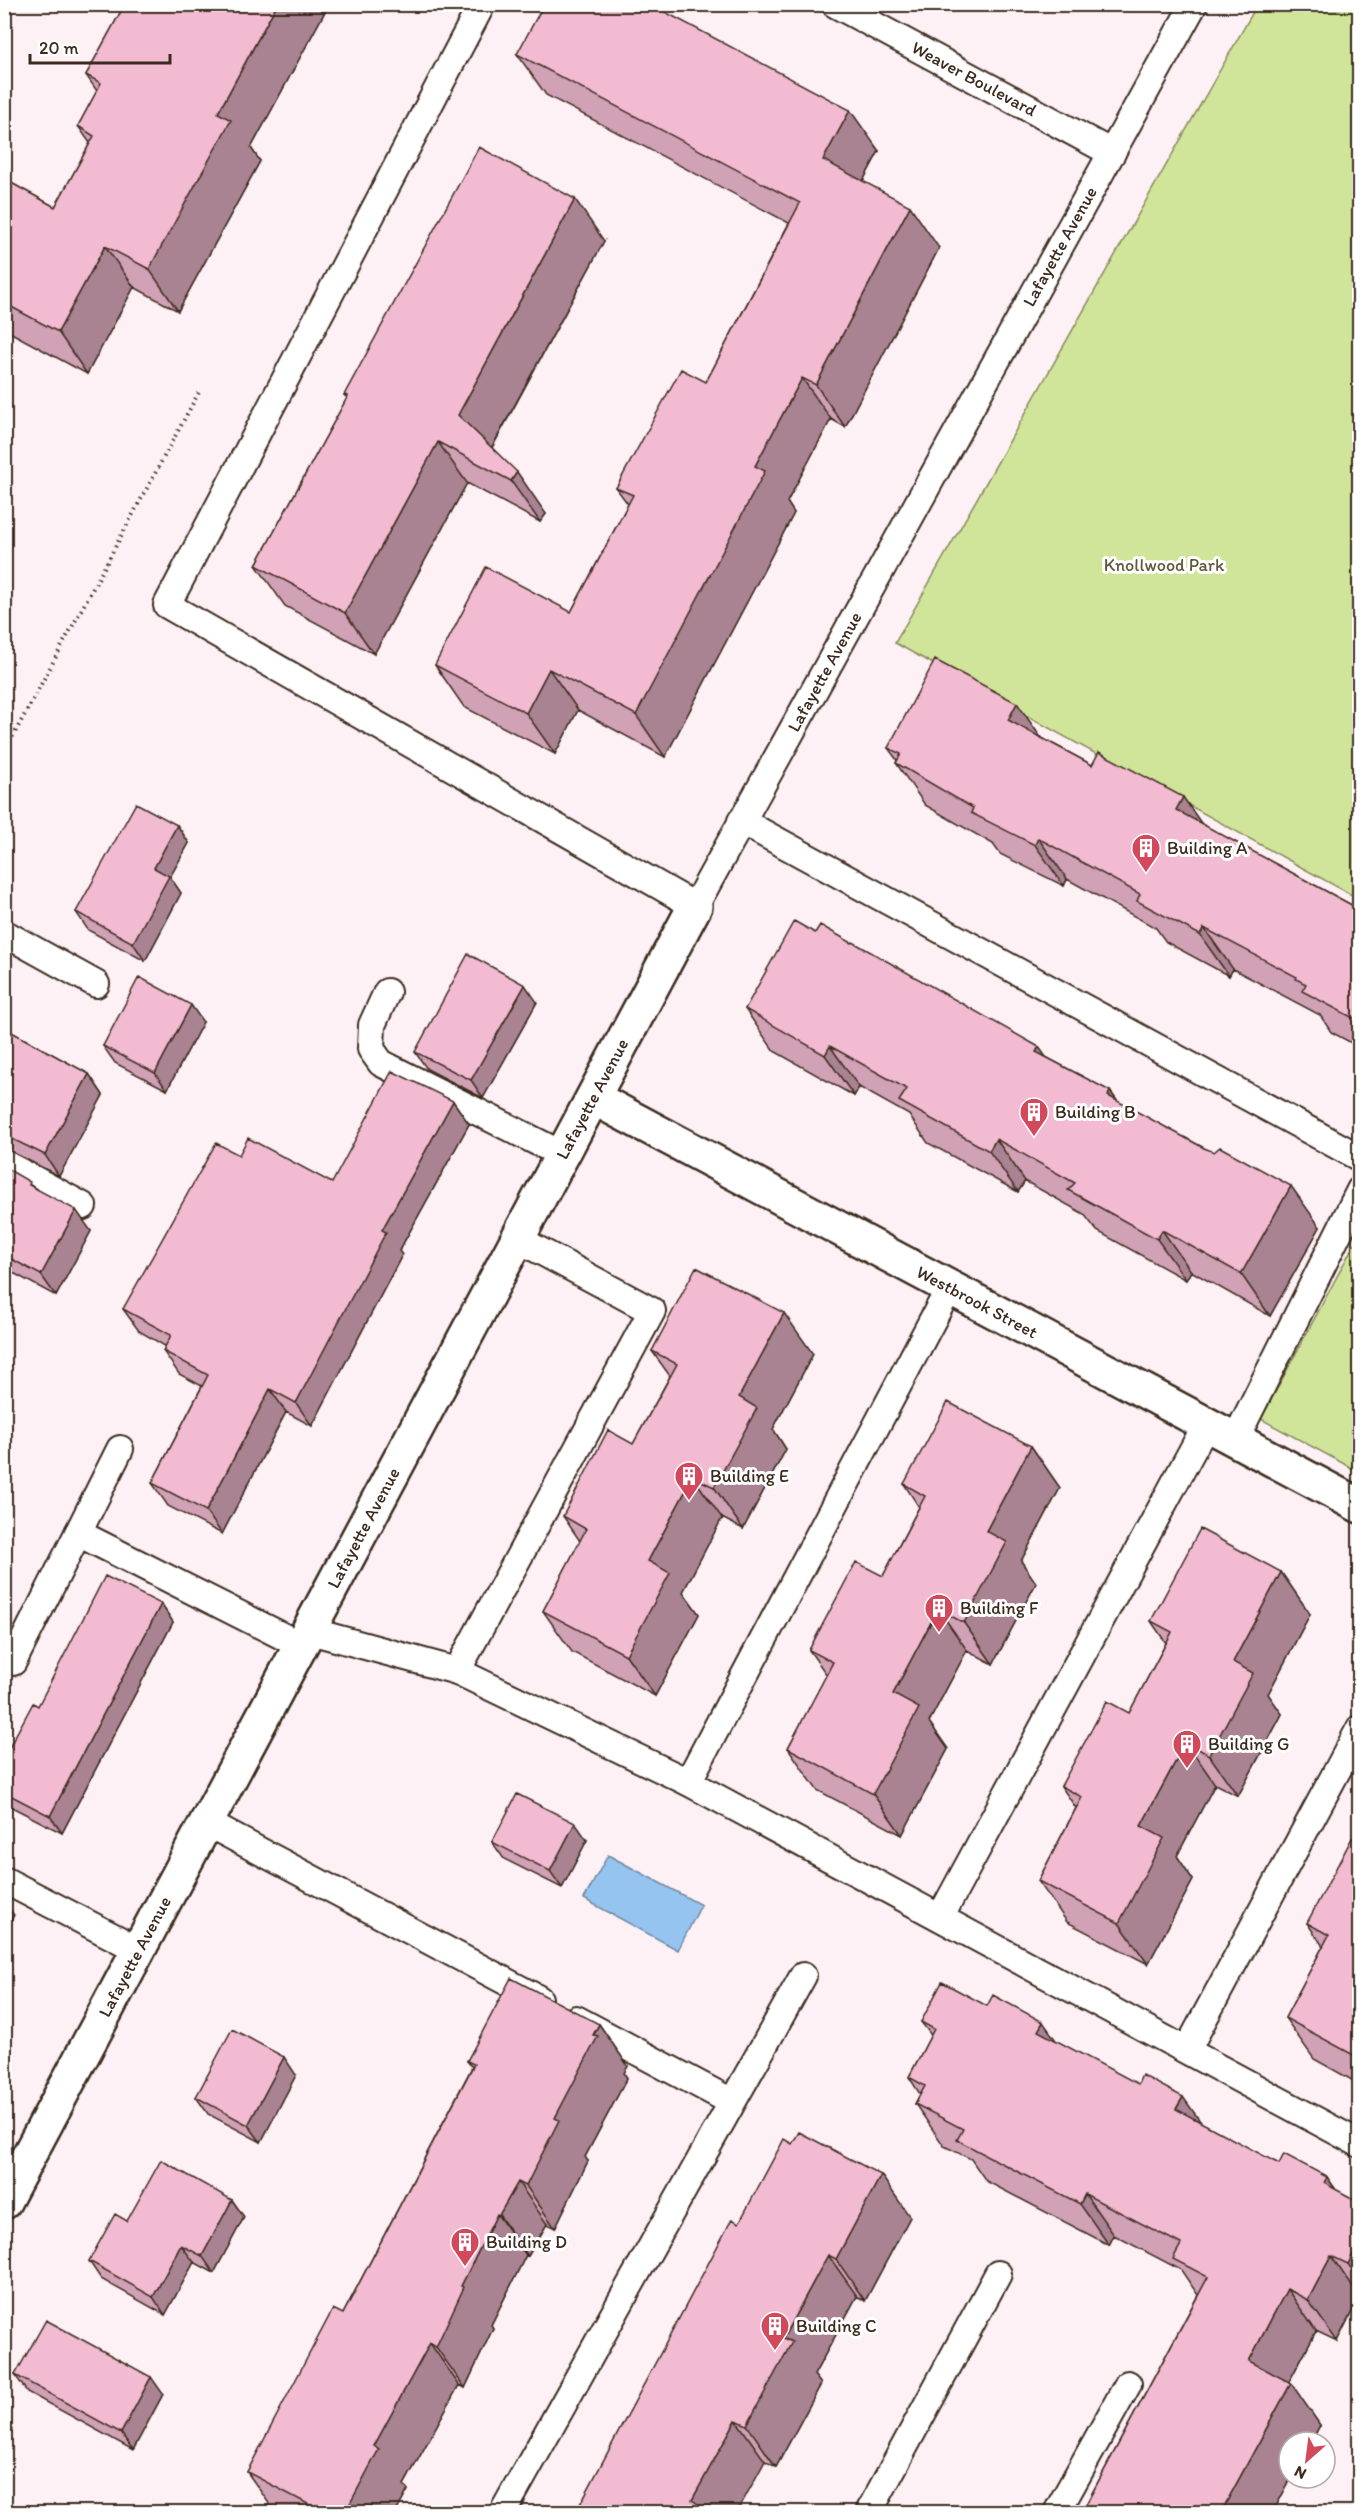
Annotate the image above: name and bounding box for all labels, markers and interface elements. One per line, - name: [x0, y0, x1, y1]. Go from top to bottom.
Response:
- scale bar: [30, 27, 170, 65]
- street label: Weaver Boulevard: [908, 36, 1041, 122]
- text: 20 m: [39, 37, 79, 59]
- street label: Lafayette Avenue: [1018, 183, 1102, 310]
- park label: Knollwood Park: [1104, 554, 1225, 576]
- street label: Lafayette Avenue: [783, 608, 867, 736]
- building icon: Building A: [1130, 832, 1162, 874]
- place label: Building A: [1167, 837, 1248, 859]
- street label: Lafayette Avenue: [551, 1035, 633, 1163]
- building icon: Building B: [1018, 1096, 1050, 1138]
- place label: Building B: [1055, 1101, 1136, 1123]
- street label: Westbrook Street: [913, 1261, 1042, 1343]
- building icon: Building E: [673, 1460, 705, 1502]
- street label: Lafayette Avenue: [322, 1464, 405, 1592]
- place label: Building E: [710, 1465, 789, 1487]
- building icon: Building F: [923, 1592, 955, 1634]
- place label: Building F: [960, 1597, 1039, 1619]
- building icon: Building G: [1171, 1728, 1203, 1770]
- place label: Building G: [1208, 1733, 1289, 1755]
- street label: Lafayette Avenue: [94, 1892, 176, 2021]
- building icon: Building D: [449, 2226, 481, 2268]
- place label: Building D: [486, 2231, 567, 2253]
- building icon: Building C: [759, 2310, 791, 2352]
- place label: Building C: [796, 2315, 877, 2337]
- north arrow: [1277, 2430, 1337, 2490]
- text: N: [1291, 2462, 1309, 2484]

